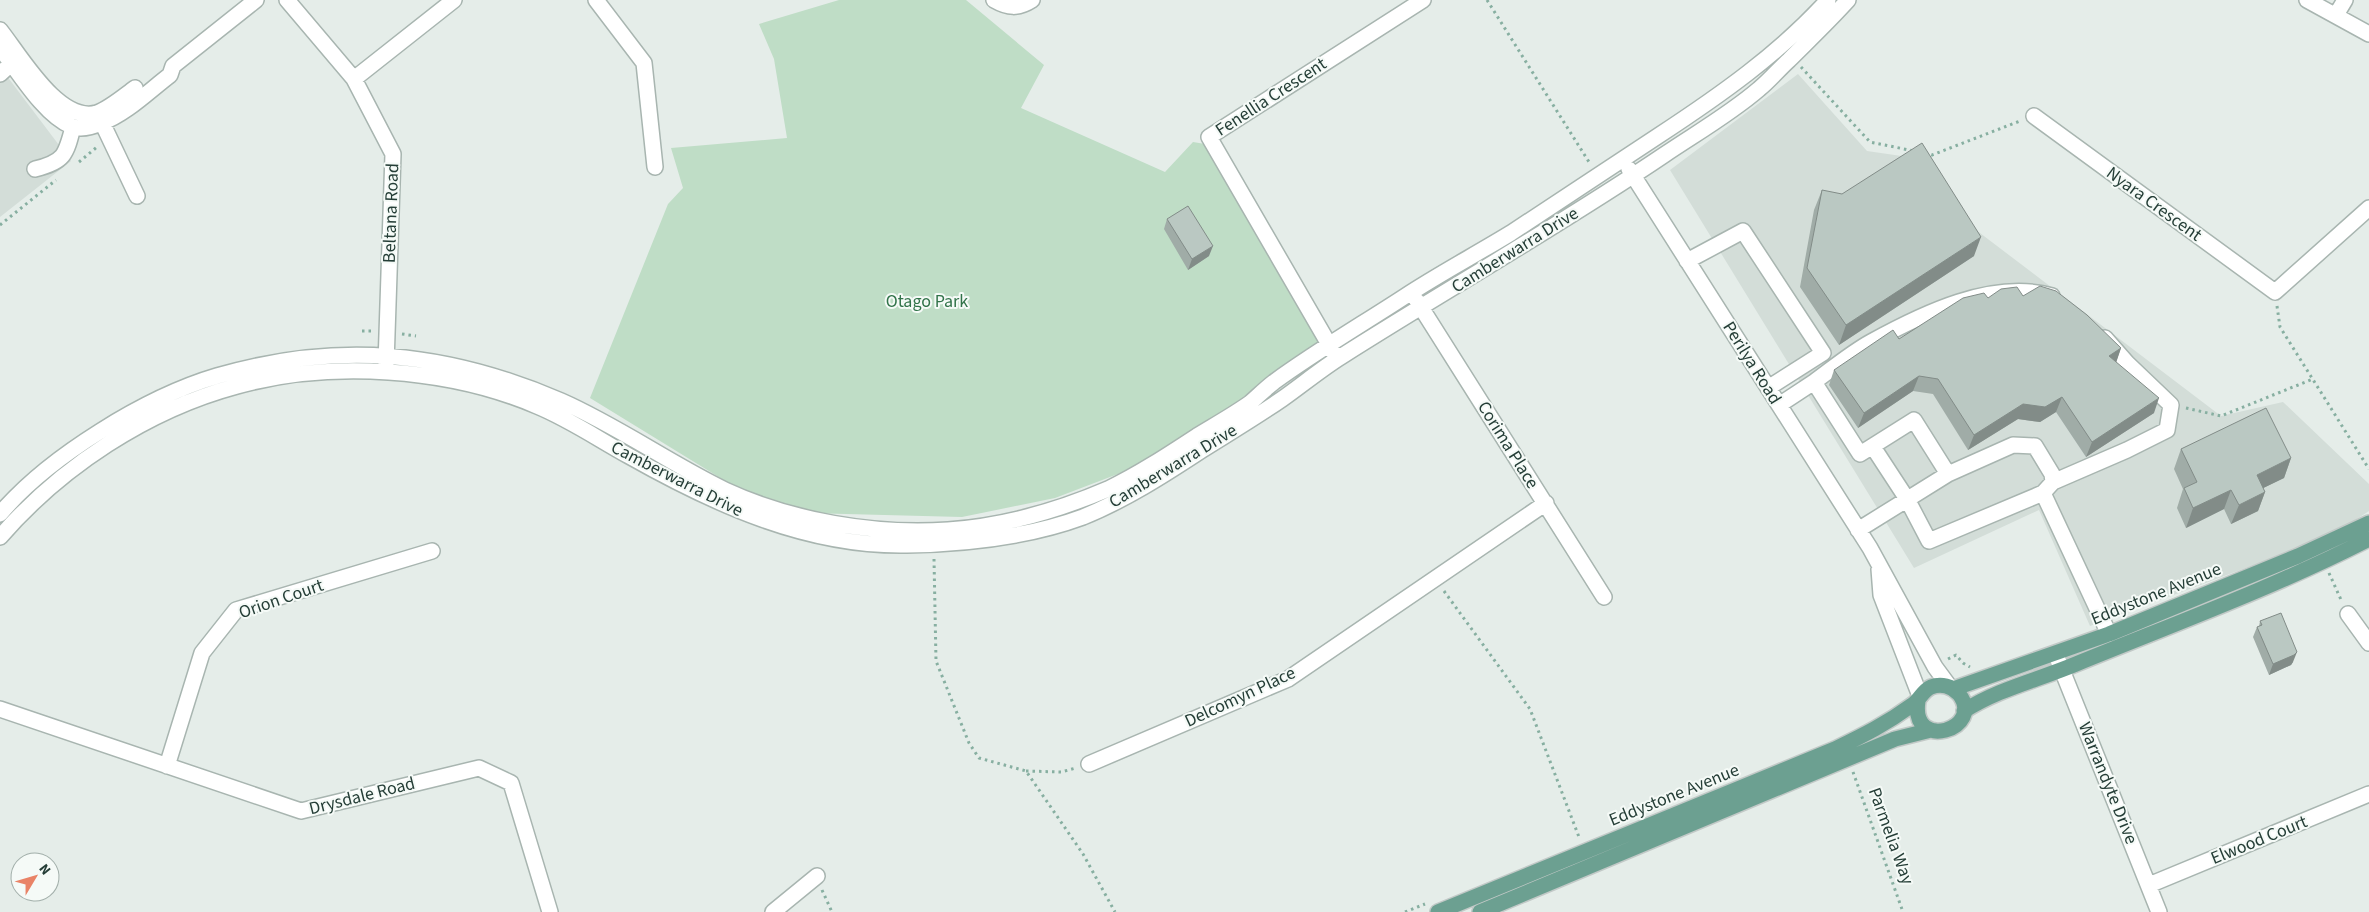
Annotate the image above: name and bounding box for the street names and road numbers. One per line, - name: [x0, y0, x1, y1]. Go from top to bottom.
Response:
- street label: Fenellia Crescent: [1210, 52, 1332, 142]
- street label: Nyara Crescent: [2101, 161, 2207, 247]
- street label: Beltana Road: [377, 163, 405, 263]
- street label: Camberwarra Drive: [1447, 201, 1583, 299]
- street label: Perilya Road: [1717, 317, 1787, 409]
- street label: Corima Place: [1471, 396, 1545, 494]
- street label: Camberwarra Drive: [1104, 418, 1242, 514]
- street label: Camberwarra Drive: [607, 435, 747, 523]
- street label: Eddystone Avenue: [2087, 556, 2225, 631]
- street label: Orion Court: [235, 573, 327, 625]
- street label: Delcomyn Place: [1181, 660, 1300, 734]
- street label: Warrandyte Drive: [2072, 718, 2144, 848]
- street label: Eddystone Avenue: [1605, 757, 1743, 832]
- street label: Drysdale Road: [306, 771, 418, 821]
- street label: Parmelia Way: [1862, 784, 1920, 889]
- street label: Elwood Court: [2207, 809, 2311, 871]

